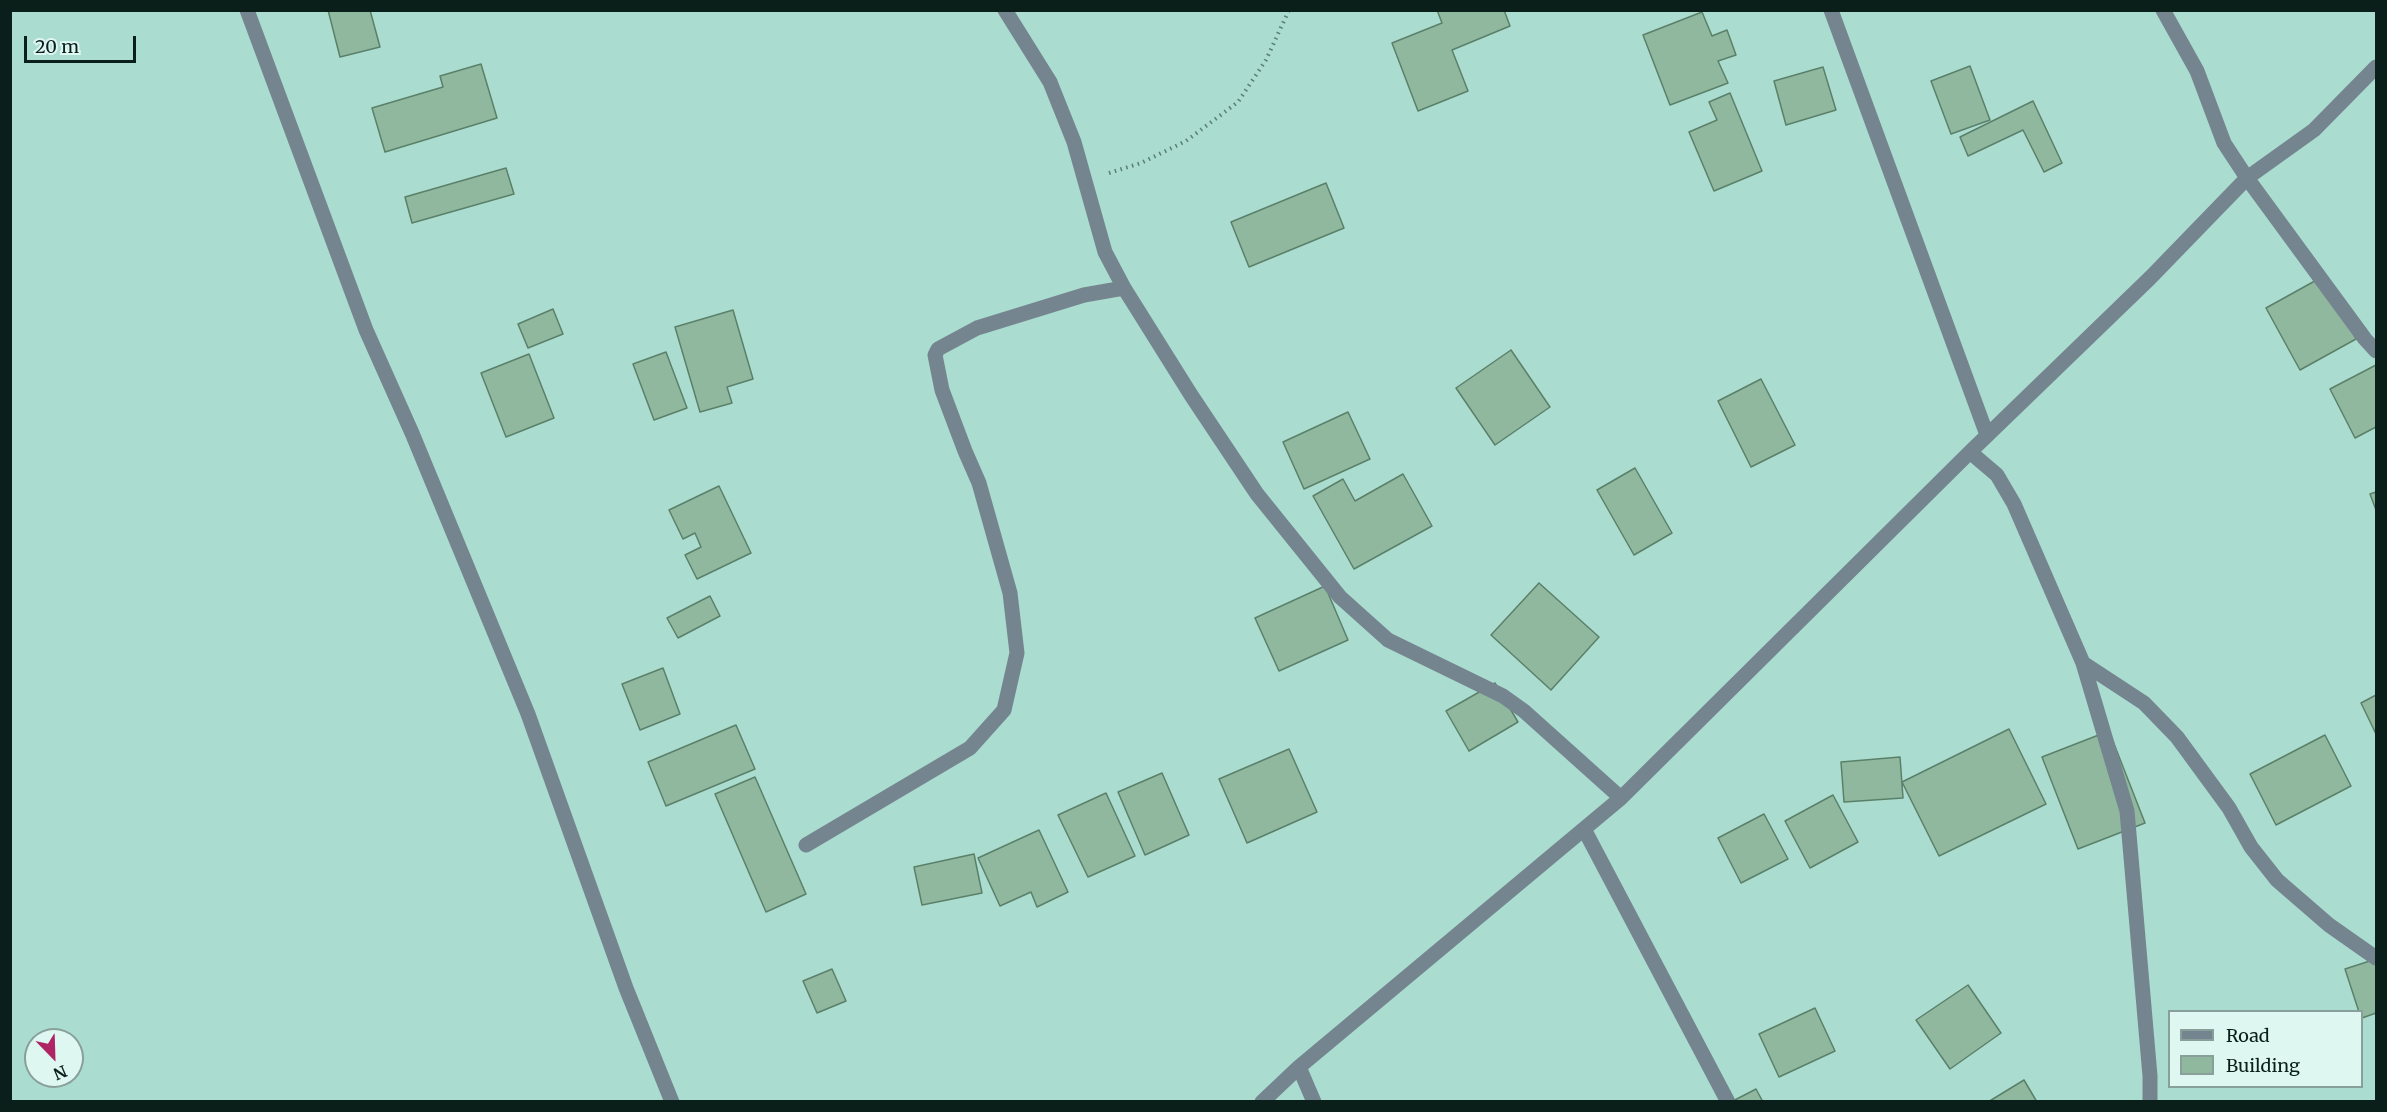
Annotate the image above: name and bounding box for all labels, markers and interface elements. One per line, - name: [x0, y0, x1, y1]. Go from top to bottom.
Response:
- scale bar: [27, 24, 140, 62]
- text: 20 m: [35, 35, 79, 58]
- legend: [2168, 1010, 2363, 1088]
- text: Road: [2226, 1024, 2270, 1047]
- north arrow: [24, 1028, 84, 1088]
- text: Building: [2226, 1054, 2300, 1077]
- text: N: [51, 1061, 70, 1084]

